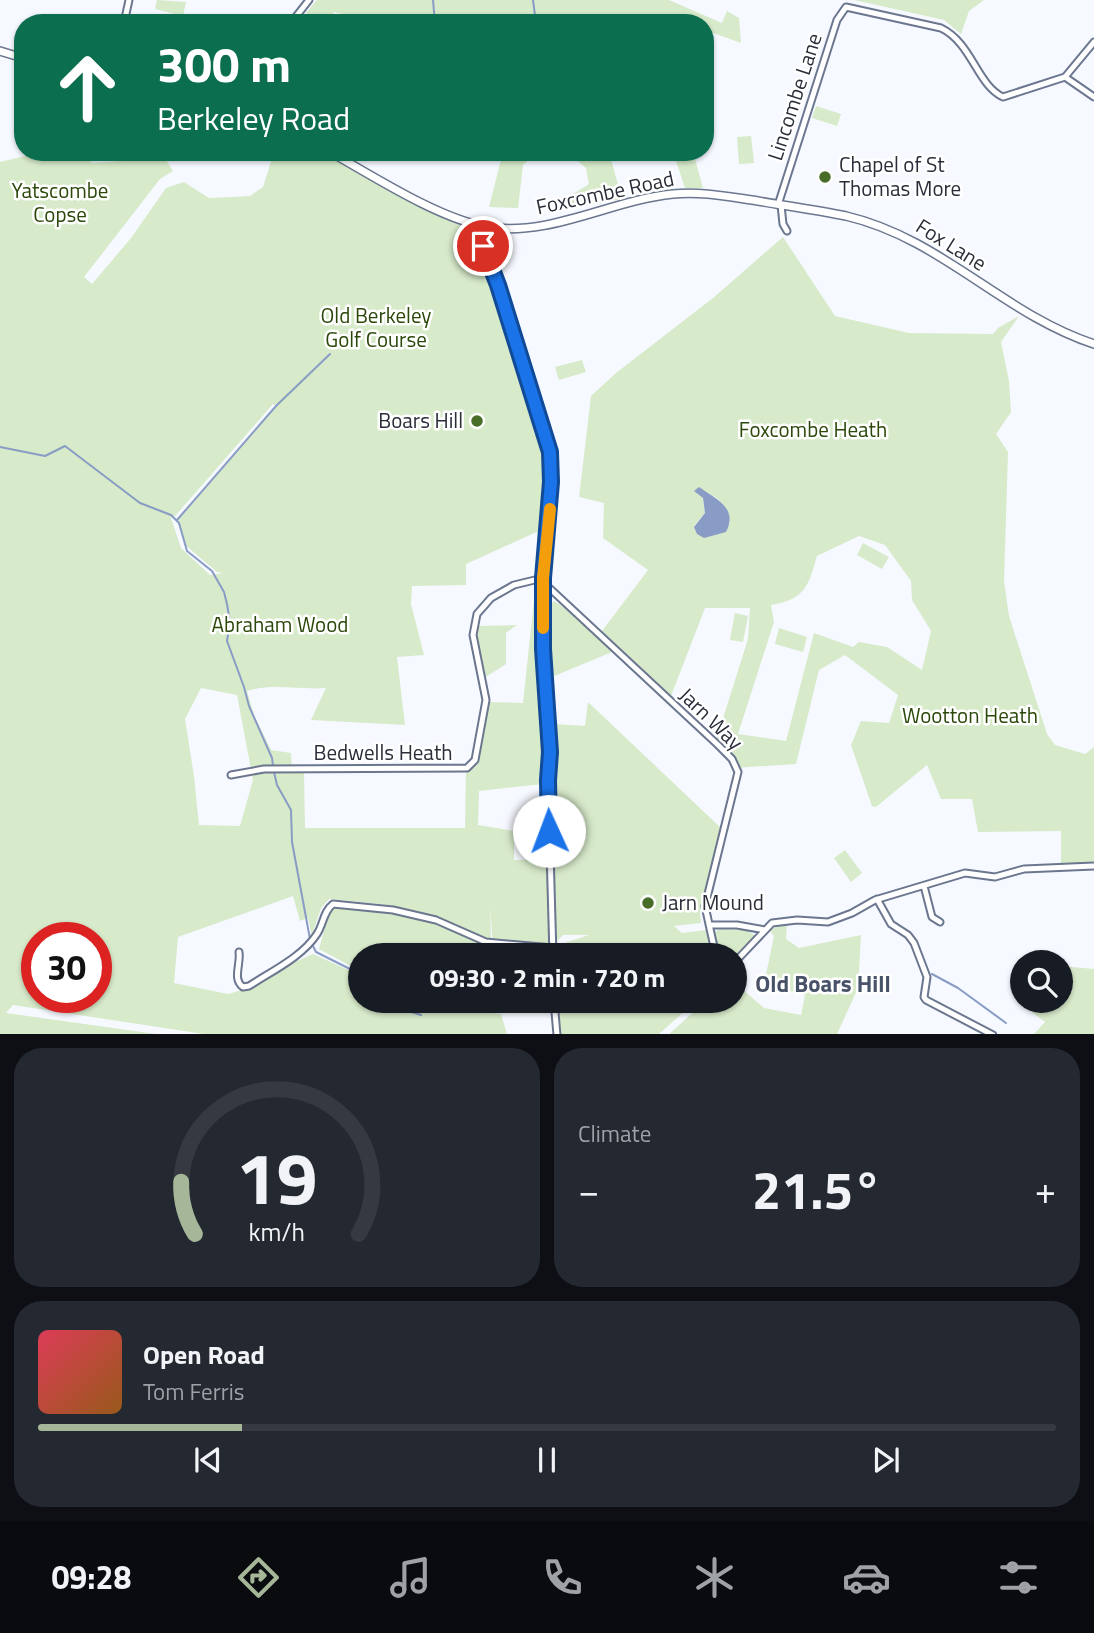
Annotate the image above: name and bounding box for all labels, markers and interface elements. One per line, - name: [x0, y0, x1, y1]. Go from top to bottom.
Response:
- text: 300 m: [157, 26, 291, 101]
- street label: Lincombe Lane: [758, 29, 830, 165]
- icon: ahead: [42, 42, 133, 133]
- text: Berkeley Road: [157, 94, 350, 142]
- place label: Chapel of St Thomas More: [839, 148, 961, 204]
- street label: Foxcombe Road: [533, 162, 677, 222]
- marker: Chapel of St Thomas More: [817, 169, 833, 185]
- park label: Yatscombe Copse: [12, 174, 108, 230]
- street label: Fox Lane: [910, 210, 993, 278]
- pin: [453, 216, 513, 276]
- icon: arrive: [464, 227, 502, 265]
- park label: Old Berkeley Golf Course: [320, 299, 432, 355]
- place label: Boars Hill: [378, 404, 463, 436]
- marker: Boars Hill: [469, 413, 485, 429]
- park label: Foxcombe Heath: [739, 413, 887, 445]
- park label: Abraham Wood: [212, 608, 348, 640]
- street label: Jarn Way: [672, 679, 751, 757]
- park label: Wootton Heath: [902, 699, 1038, 731]
- street label: Bedwells Heath: [313, 736, 453, 768]
- position arrow: [512, 794, 586, 868]
- place label: Jarn Mound: [662, 886, 764, 918]
- marker: Jarn Mound: [640, 895, 656, 911]
- speed limit sign: 30: [21, 922, 112, 1013]
- map controls: [1010, 950, 1073, 1013]
- button: search: [1010, 950, 1073, 1013]
- text: 09:30 · 2 min · 720 m: [430, 958, 665, 997]
- district label: Old Boars Hill: [755, 966, 891, 1001]
- text: Climate: [578, 1116, 651, 1151]
- text: 19: [236, 1122, 318, 1232]
- text: 21.5°: [752, 1150, 882, 1229]
- text: −: [578, 1161, 599, 1219]
- text: +: [1035, 1161, 1056, 1219]
- text: km/h: [249, 1212, 305, 1250]
- text: Open Road: [143, 1335, 265, 1374]
- text: Tom Ferris: [143, 1374, 244, 1409]
- icon: previous: [189, 1441, 227, 1479]
- icon: pause: [528, 1441, 566, 1479]
- icon: next: [867, 1441, 905, 1479]
- text: 09:28: [51, 1553, 131, 1601]
- icon: directions: [234, 1553, 283, 1602]
- icon: music: [386, 1553, 435, 1602]
- icon: phone: [538, 1553, 587, 1602]
- icon: climate: [690, 1553, 739, 1602]
- icon: car: [842, 1553, 891, 1602]
- icon: filters: [994, 1553, 1043, 1602]

